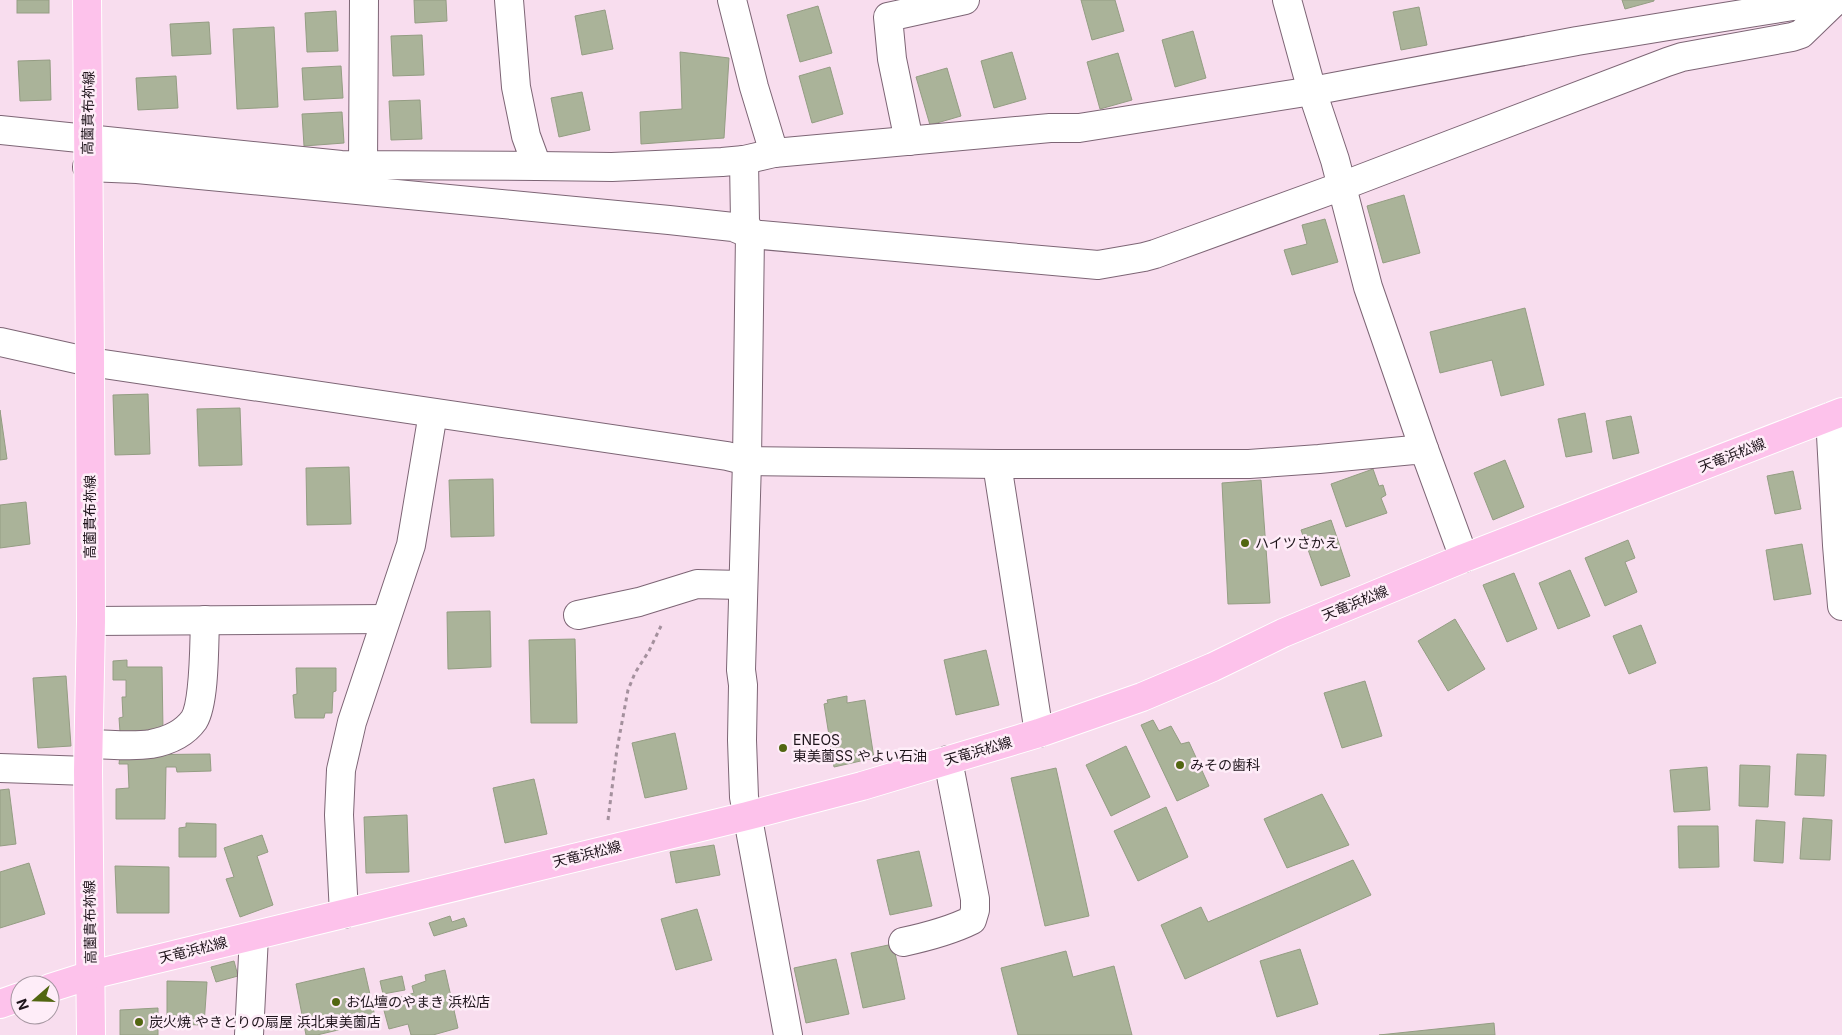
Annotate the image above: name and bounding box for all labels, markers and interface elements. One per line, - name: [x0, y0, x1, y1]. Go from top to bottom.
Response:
- street label: 高薗貴布祢線: [78, 71, 97, 155]
- street label: 天竜浜松線: [1696, 434, 1768, 475]
- street label: 高薗貴布祢線: [81, 475, 98, 559]
- place label: ハイツさかえ: [1255, 534, 1339, 551]
- marker: ハイツさかえ: [1239, 537, 1251, 549]
- street label: 天竜浜松線: [1319, 582, 1390, 624]
- place label: ENEOS 東美薗SS やよい石油: [793, 731, 927, 764]
- street label: 天竜浜松線: [942, 733, 1014, 768]
- marker: ENEOS 東美薗SS やよい石油: [777, 742, 789, 754]
- place label: みその歯科: [1190, 756, 1260, 773]
- marker: みその歯科: [1174, 759, 1186, 771]
- street label: 天竜浜松線: [551, 837, 623, 870]
- street label: 高薗貴布祢線: [80, 880, 99, 964]
- street label: 天竜浜松線: [157, 933, 229, 966]
- north arrow: [10, 975, 60, 1025]
- place label: お仏壇のやまき 浜松店: [346, 993, 490, 1010]
- marker: お仏壇のやまき 浜松店: [330, 996, 342, 1008]
- text: N: [13, 997, 32, 1013]
- place label: 炭火焼 やきとりの扇屋 浜北東美薗店: [149, 1013, 381, 1030]
- marker: 炭火焼 やきとりの扇屋 浜北東美薗店: [133, 1016, 145, 1028]

